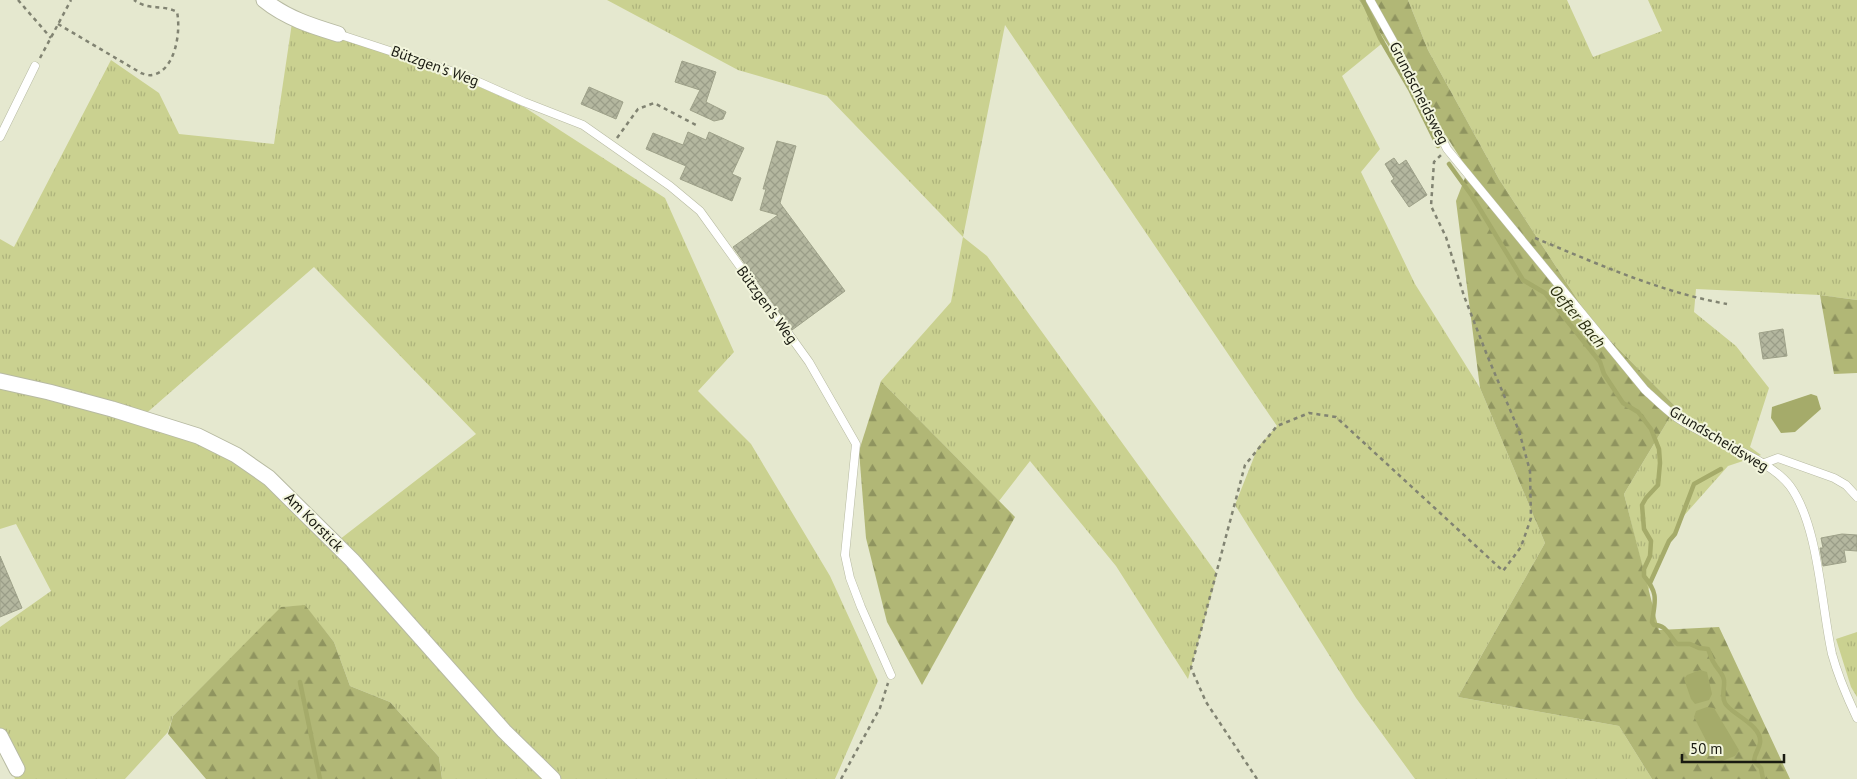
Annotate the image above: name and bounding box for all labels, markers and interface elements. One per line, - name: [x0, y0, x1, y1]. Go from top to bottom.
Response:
- street label: Grundscheidsweg: [1385, 38, 1453, 147]
- street label: Bützgen's Weg: [389, 41, 482, 90]
- street label: Bützgen's Weg: [733, 262, 802, 347]
- water label: Oefter Bach: [1546, 280, 1610, 352]
- street label: Grundscheidsweg: [1666, 402, 1772, 476]
- street label: Am Korstick: [281, 488, 348, 556]
- scale bar: [1682, 732, 1784, 764]
- text: 50 m: [1690, 739, 1723, 758]

